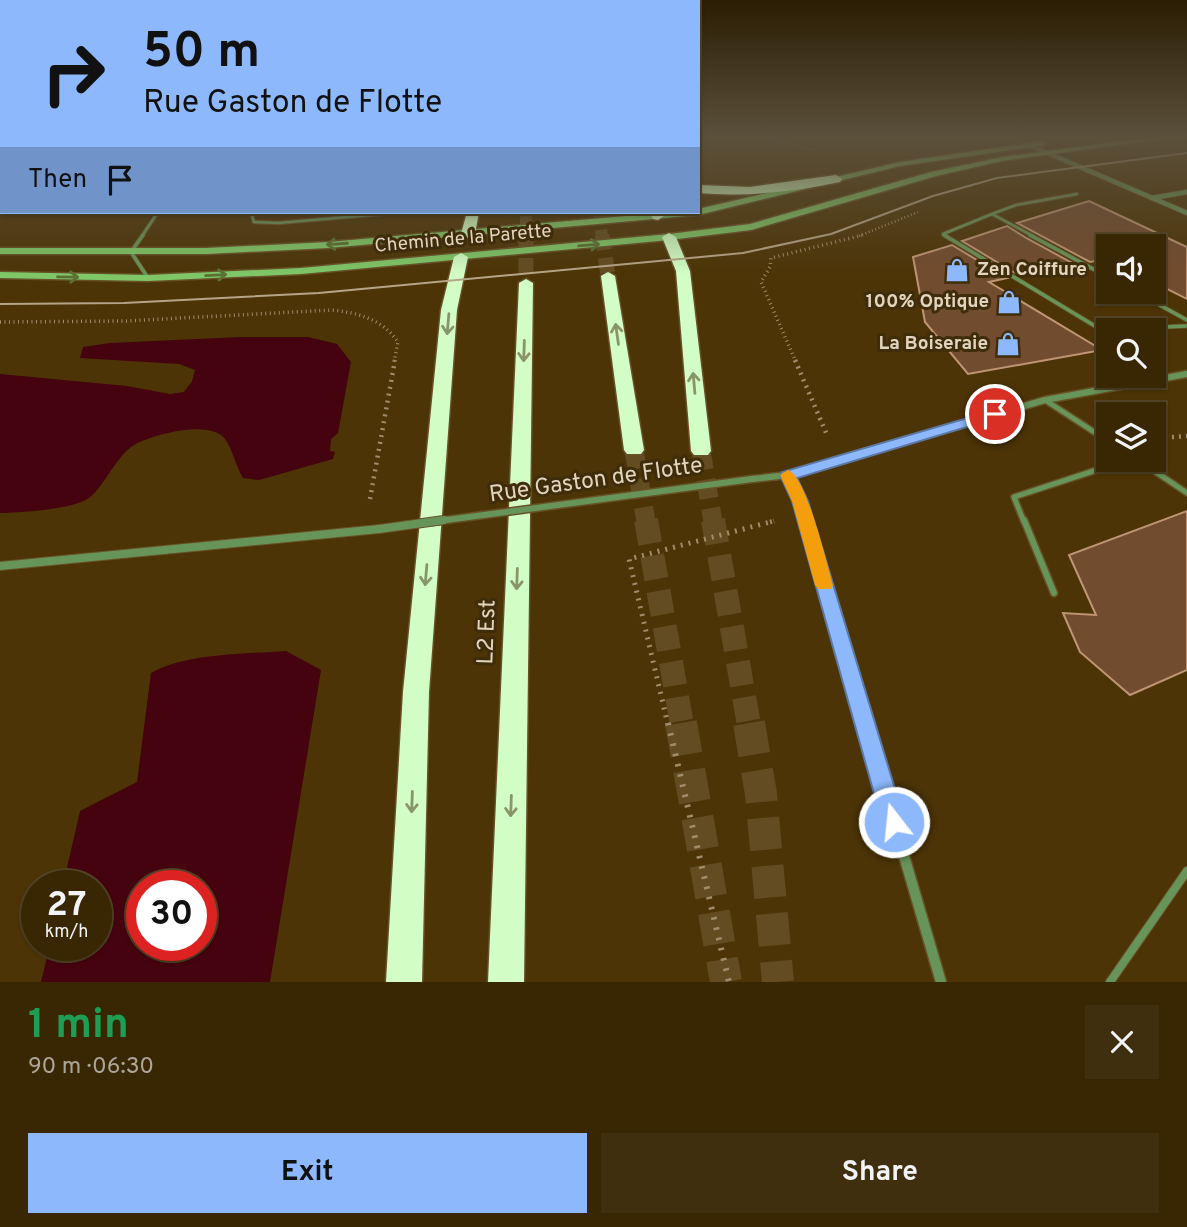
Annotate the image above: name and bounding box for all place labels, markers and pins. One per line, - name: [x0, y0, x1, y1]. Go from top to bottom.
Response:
- shop icon: Zen Coiffure: [943, 256, 971, 284]
- place label: Zen Coiffure: [977, 258, 1087, 282]
- shop icon: 100% Optique: [995, 288, 1023, 316]
- place label: 100% Optique: [866, 290, 989, 314]
- shop icon: La Boiseraie: [994, 330, 1022, 358]
- place label: La Boiseraie: [878, 332, 988, 356]
- pin: [965, 384, 1025, 444]

